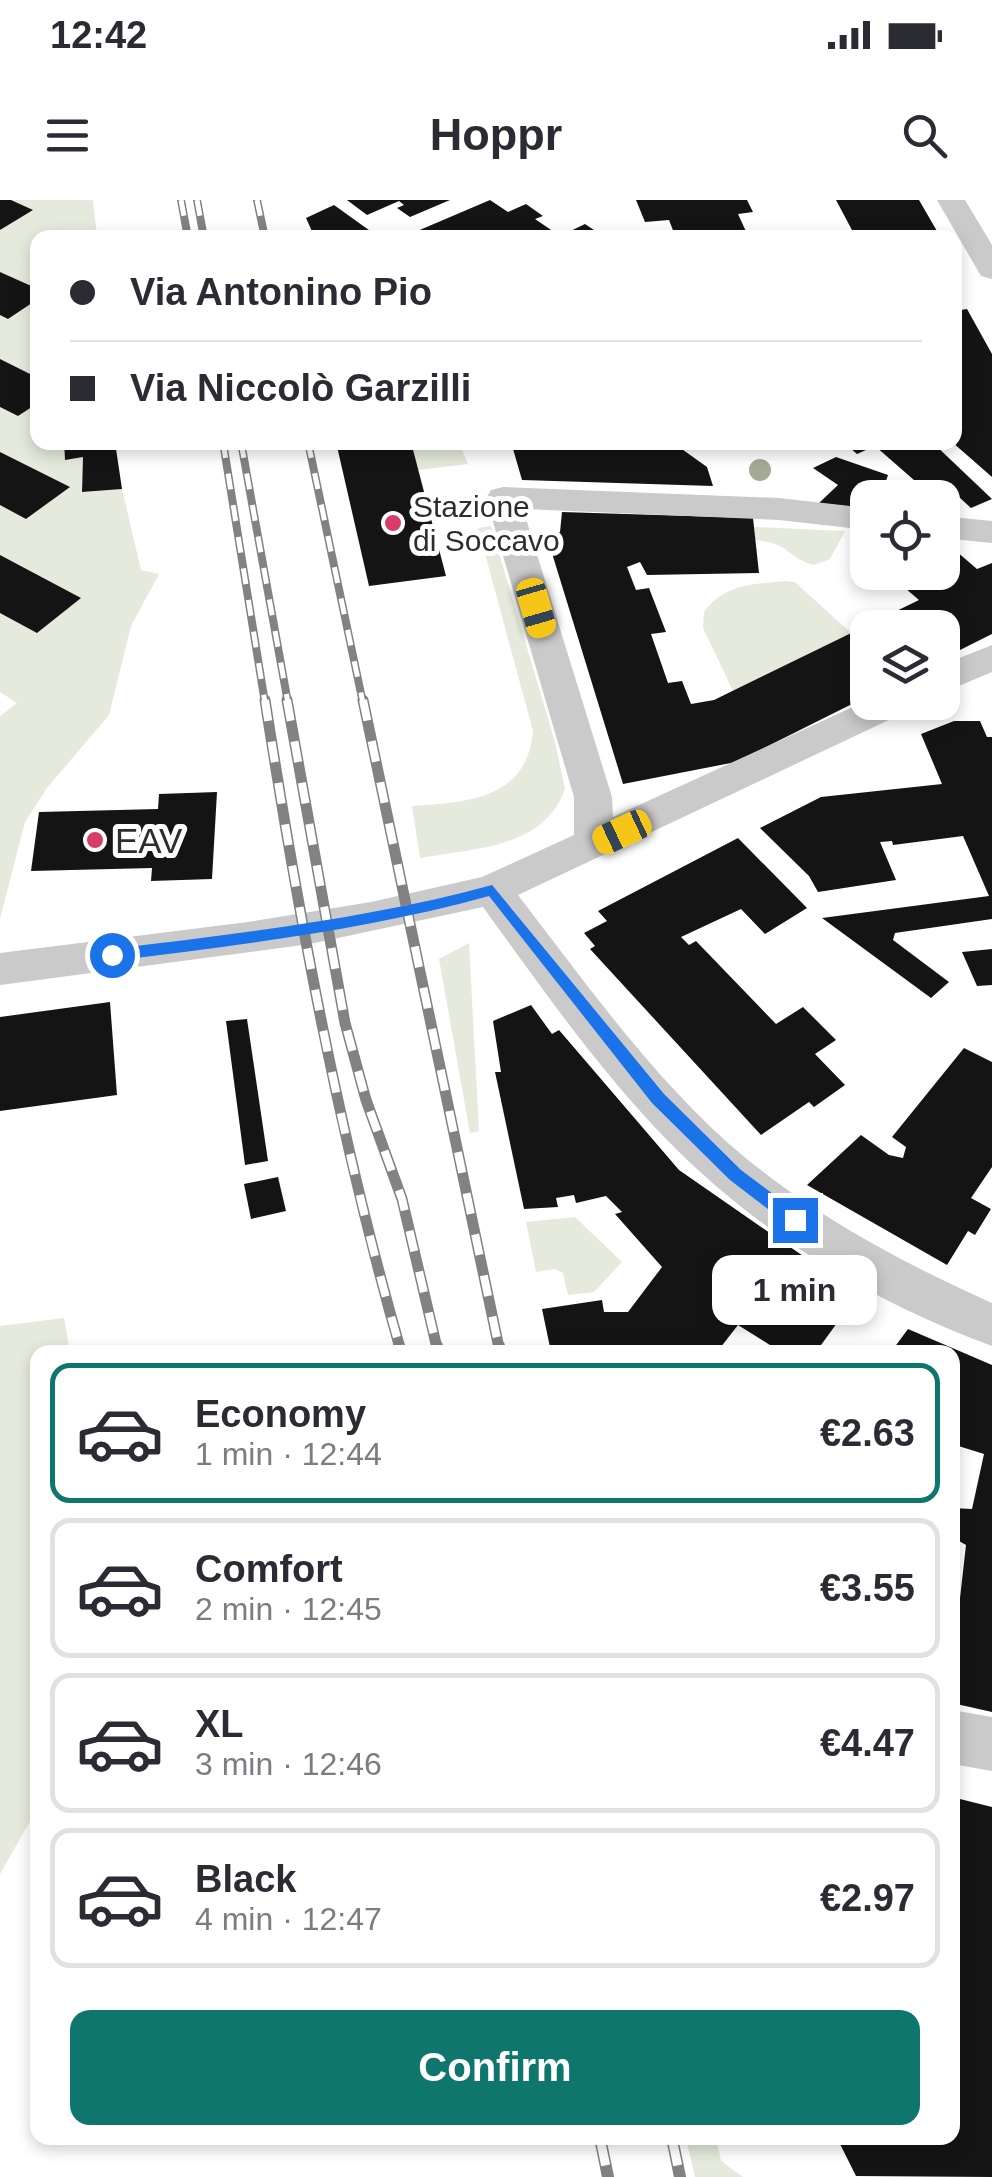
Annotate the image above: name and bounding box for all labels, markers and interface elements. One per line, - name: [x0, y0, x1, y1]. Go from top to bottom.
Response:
- text: 12:42: [50, 14, 147, 56]
- icon: menu: [40, 108, 95, 163]
- icon: search: [897, 108, 952, 163]
- text: Hoppr: [430, 109, 562, 160]
- text: Via Antonino Pio: [130, 271, 432, 313]
- text: Via Niccolò Garzilli: [130, 367, 471, 409]
- map controls: [850, 480, 960, 720]
- button: locate: [850, 480, 960, 590]
- place label: Stazione di Soccavo: [413, 490, 560, 557]
- marker: Stazione di Soccavo: [382, 512, 404, 534]
- car: [513, 575, 559, 641]
- button: layers: [850, 610, 960, 720]
- car: [588, 806, 656, 858]
- place label: EAV: [115, 821, 183, 860]
- marker: EAV: [84, 829, 106, 851]
- route start: [90, 933, 135, 978]
- route end: [773, 1198, 818, 1243]
- callout: 1 min: [712, 1255, 878, 1325]
- text: 1 min: [753, 1272, 836, 1308]
- icon: car: [75, 1388, 165, 1478]
- text: Economy: [195, 1393, 366, 1435]
- text: €2.63: [820, 1412, 915, 1454]
- text: 1 min · 12:44: [195, 1436, 382, 1472]
- icon: car: [75, 1543, 165, 1633]
- text: Comfort: [195, 1548, 343, 1590]
- text: €3.55: [820, 1567, 915, 1609]
- text: 2 min · 12:45: [195, 1591, 382, 1627]
- icon: car: [75, 1698, 165, 1788]
- text: XL: [195, 1703, 244, 1745]
- text: €4.47: [820, 1722, 915, 1764]
- text: 3 min · 12:46: [195, 1746, 382, 1782]
- icon: car: [75, 1853, 165, 1943]
- text: Black: [195, 1858, 296, 1900]
- text: €2.97: [820, 1877, 915, 1919]
- text: 4 min · 12:47: [195, 1901, 382, 1937]
- button: Confirm: [70, 2010, 920, 2125]

